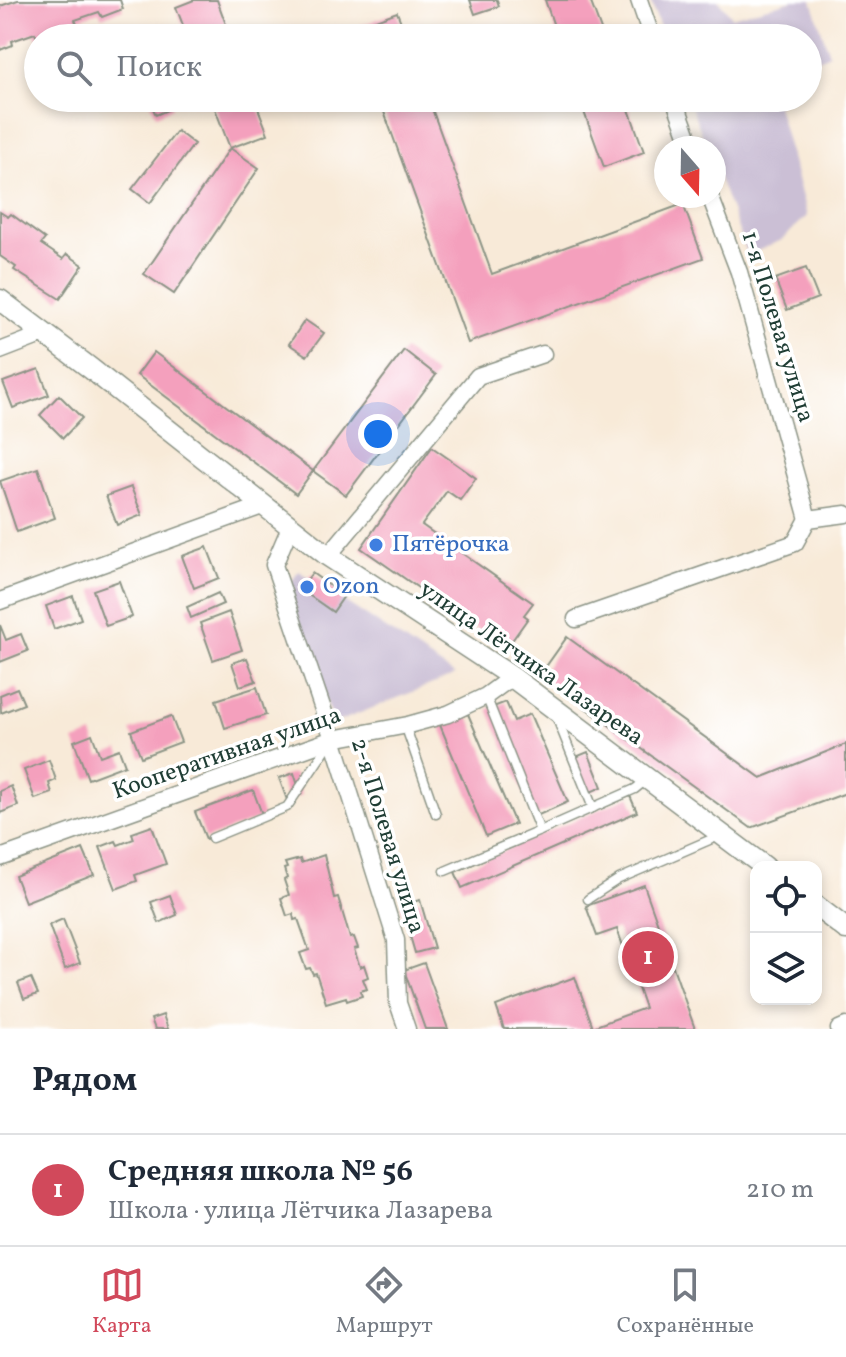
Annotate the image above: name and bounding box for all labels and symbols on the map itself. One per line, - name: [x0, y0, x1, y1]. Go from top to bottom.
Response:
- north arrow: [654, 136, 726, 208]
- street label: 1-я Полевая улица: [732, 227, 822, 427]
- your location: [358, 414, 398, 454]
- place label: Пятёрочка: [392, 528, 510, 562]
- marker: Пятёрочка: [367, 536, 385, 554]
- place label: Ozon: [323, 570, 380, 604]
- street label: улица Лётчика Лазарева: [412, 573, 650, 755]
- marker: Ozon: [298, 578, 316, 596]
- street label: Кооперативная улица: [108, 699, 346, 809]
- street label: 2-я Полевая улица: [341, 734, 433, 938]
- pin: 1: [622, 927, 674, 987]

